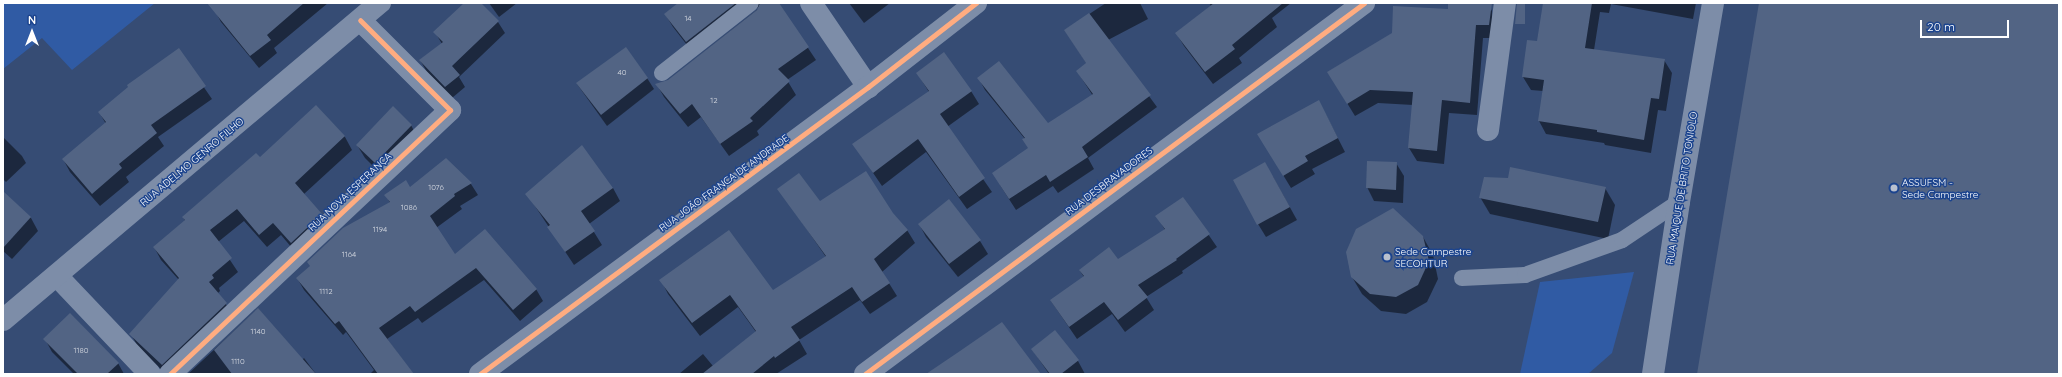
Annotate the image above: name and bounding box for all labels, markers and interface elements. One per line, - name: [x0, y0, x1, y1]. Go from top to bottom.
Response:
- north arrow: [12, 12, 52, 52]
- scale bar: [1922, 12, 2011, 38]
- text: N: [28, 13, 36, 27]
- house number: 14: [684, 14, 692, 24]
- text: 20 m: [1927, 19, 1955, 34]
- house number: 40: [618, 68, 626, 78]
- house number: 12: [710, 96, 718, 106]
- street label: RUA MAIQUE DE BRITO TONIOLO: [1664, 111, 1700, 265]
- street label: RUA ADELMO GENRO FILHO: [138, 115, 246, 209]
- street label: RUA JOÃO FRANCA DE ANDRADE: [657, 132, 791, 234]
- street label: RUA DESBRAVADORES: [1063, 144, 1155, 218]
- street label: RUA NOVA ESPERANÇA: [306, 150, 394, 234]
- place label: ASSUFSM - Sede Campestre: [1902, 176, 1978, 200]
- house number: 1076: [428, 183, 444, 193]
- marker: ASSUFSM - Sede Campestre: [1889, 183, 1899, 193]
- house number: 1086: [401, 203, 417, 213]
- house number: 1194: [373, 225, 387, 235]
- place label: Sede Campestre SECOHTUR: [1395, 245, 1471, 268]
- house number: 1164: [342, 250, 356, 260]
- marker: Sede Campestre SECOHTUR: [1382, 252, 1392, 262]
- house number: 1112: [319, 287, 333, 297]
- house number: 1140: [251, 327, 265, 337]
- house number: 1180: [74, 346, 88, 356]
- house number: 1110: [231, 357, 245, 367]

